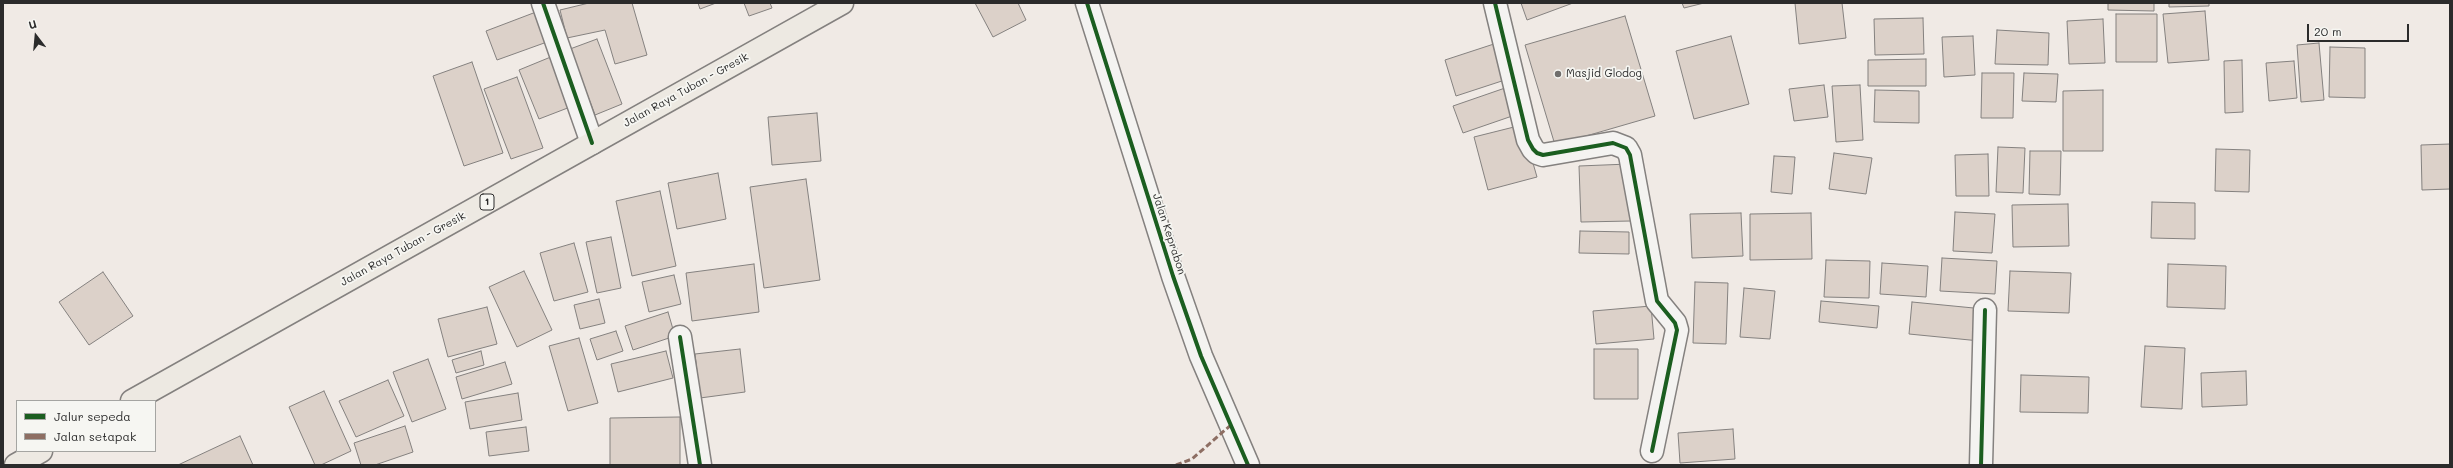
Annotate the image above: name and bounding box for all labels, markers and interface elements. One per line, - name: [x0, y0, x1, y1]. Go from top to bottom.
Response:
- north arrow: [16, 16, 56, 56]
- text: U: [27, 16, 38, 32]
- scale bar: [2309, 16, 2411, 42]
- text: 20 m: [2314, 23, 2342, 39]
- street label: Jalan Raya Tuban - Gresik: [621, 50, 751, 130]
- place label: Masjid Glodog: [1566, 67, 1642, 81]
- marker: Masjid Glodog: [1553, 69, 1563, 79]
- street label: Jalan Keprabon: [1150, 192, 1188, 276]
- road number: 1: [480, 194, 494, 210]
- street label: Jalan Raya Tuban - Gresik: [338, 209, 468, 289]
- legend: [16, 400, 156, 452]
- text: Jalur sepeda: [54, 408, 131, 424]
- text: Jalan setapak: [54, 428, 136, 444]

